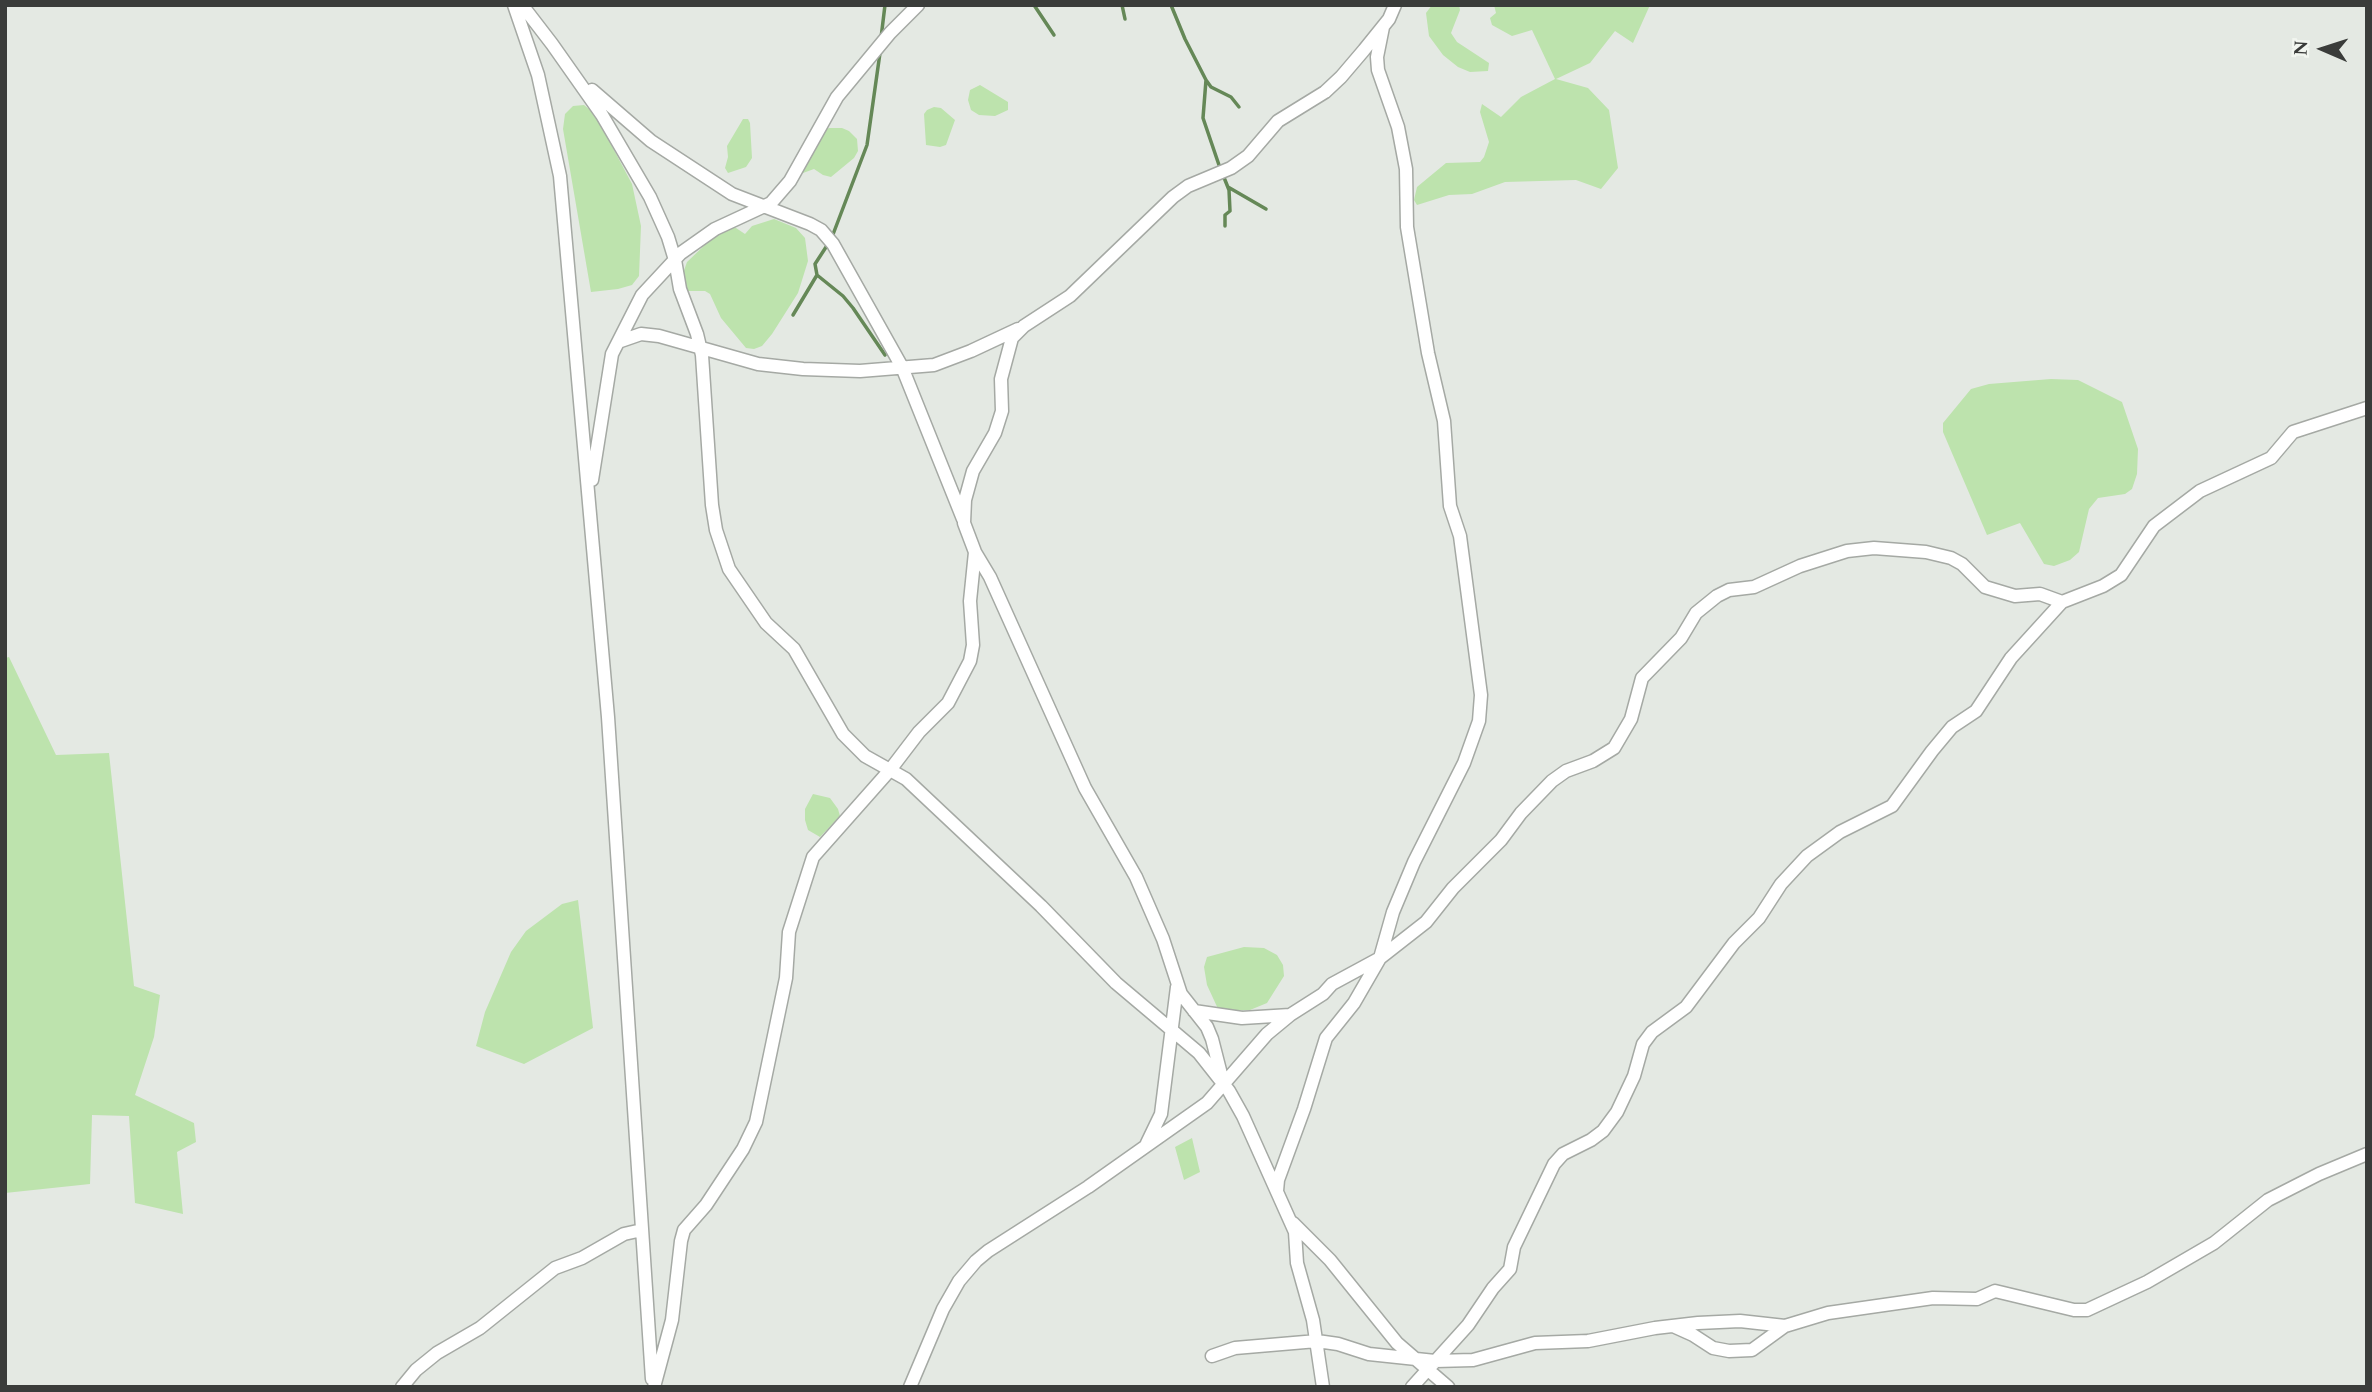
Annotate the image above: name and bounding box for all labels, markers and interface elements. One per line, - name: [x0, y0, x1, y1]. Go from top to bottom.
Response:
- north arrow: [2288, 14, 2358, 84]
- text: N: [2287, 39, 2316, 56]

